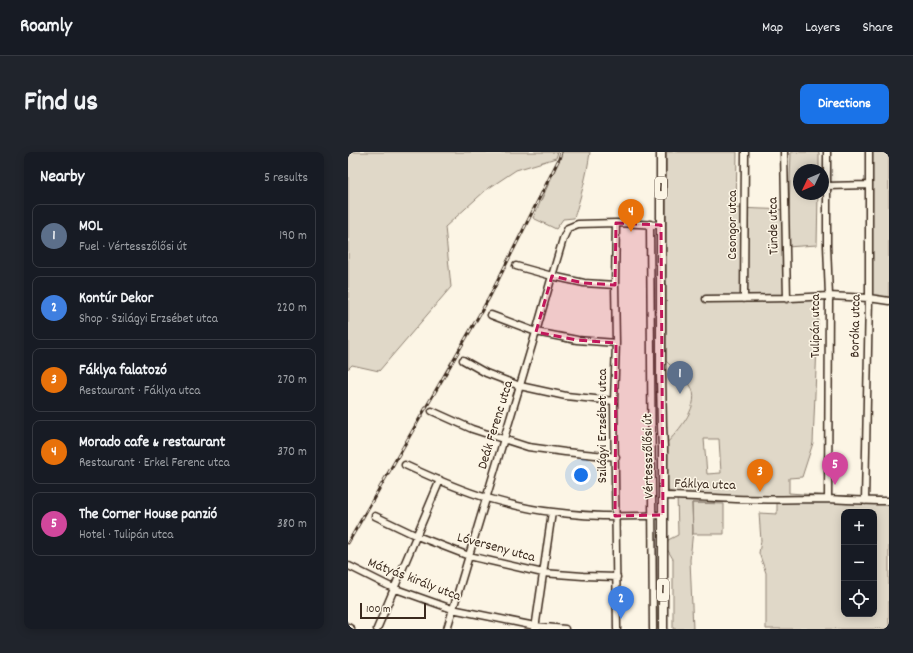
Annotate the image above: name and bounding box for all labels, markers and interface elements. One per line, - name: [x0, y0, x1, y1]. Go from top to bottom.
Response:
- text: Roamly: [20, 14, 72, 41]
- text: Map: [762, 18, 783, 38]
- text: Layers: [805, 18, 840, 38]
- text: Share: [862, 18, 893, 38]
- text: Find us: [24, 84, 98, 124]
- button: Directions: [800, 84, 889, 124]
- north arrow: [793, 164, 829, 200]
- text: Nearby: [40, 166, 84, 190]
- text: 5 results: [264, 169, 308, 188]
- road number: 1: [655, 177, 667, 199]
- street label: Csongor utca: [723, 190, 743, 260]
- street label: Tünde utca: [763, 197, 784, 255]
- pin: 4: [618, 199, 644, 232]
- text: MOL: [79, 216, 103, 238]
- text: 1: [53, 227, 55, 246]
- text: 190 m: [279, 227, 307, 246]
- text: Fuel · Vértesszőlősi út: [79, 238, 187, 257]
- text: Kontúr Dekor: [79, 288, 153, 310]
- street label: Tulipán utca: [806, 294, 826, 358]
- street label: Boróka utca: [845, 294, 867, 358]
- text: 2: [51, 299, 57, 318]
- text: 220 m: [277, 299, 307, 318]
- text: Shop · Szilágyi Erzsébet utca: [79, 310, 218, 329]
- text: Fáklya falatozó: [79, 360, 167, 382]
- pin: 1: [667, 361, 693, 394]
- street label: Szilágyi Erzsébet utca: [593, 368, 613, 483]
- text: 3: [51, 371, 57, 390]
- text: 270 m: [277, 371, 307, 390]
- street label: Deák Ferenc utca: [473, 378, 519, 472]
- text: Restaurant · Fáklya utca: [79, 382, 200, 401]
- street label: Vértesszőlősi út: [638, 413, 660, 499]
- text: Morado cafe & restaurant: [79, 432, 225, 454]
- text: 4: [51, 443, 57, 462]
- text: 370 m: [277, 443, 307, 462]
- pin: 5: [822, 452, 848, 485]
- text: Restaurant · Erkel Ferenc utca: [79, 454, 230, 473]
- pin: 3: [747, 459, 773, 492]
- your location: [571, 465, 591, 485]
- street label: Fáklya utca: [674, 474, 736, 496]
- text: The Corner House panzió: [79, 504, 217, 526]
- map controls: [841, 509, 877, 617]
- button: +: [841, 509, 877, 545]
- text: 5: [51, 515, 57, 534]
- text: 380 m: [277, 515, 307, 534]
- text: Hotel · Tulipán utca: [79, 526, 173, 545]
- street label: Lóverseny utca: [455, 528, 538, 568]
- button: −: [841, 545, 877, 581]
- street label: Mátyás király utca: [365, 553, 464, 607]
- road number: 1: [657, 579, 669, 601]
- button: locate: [841, 581, 877, 617]
- pin: 2: [608, 586, 634, 619]
- scale bar: [360, 601, 426, 620]
- text: 100 m: [366, 602, 390, 618]

